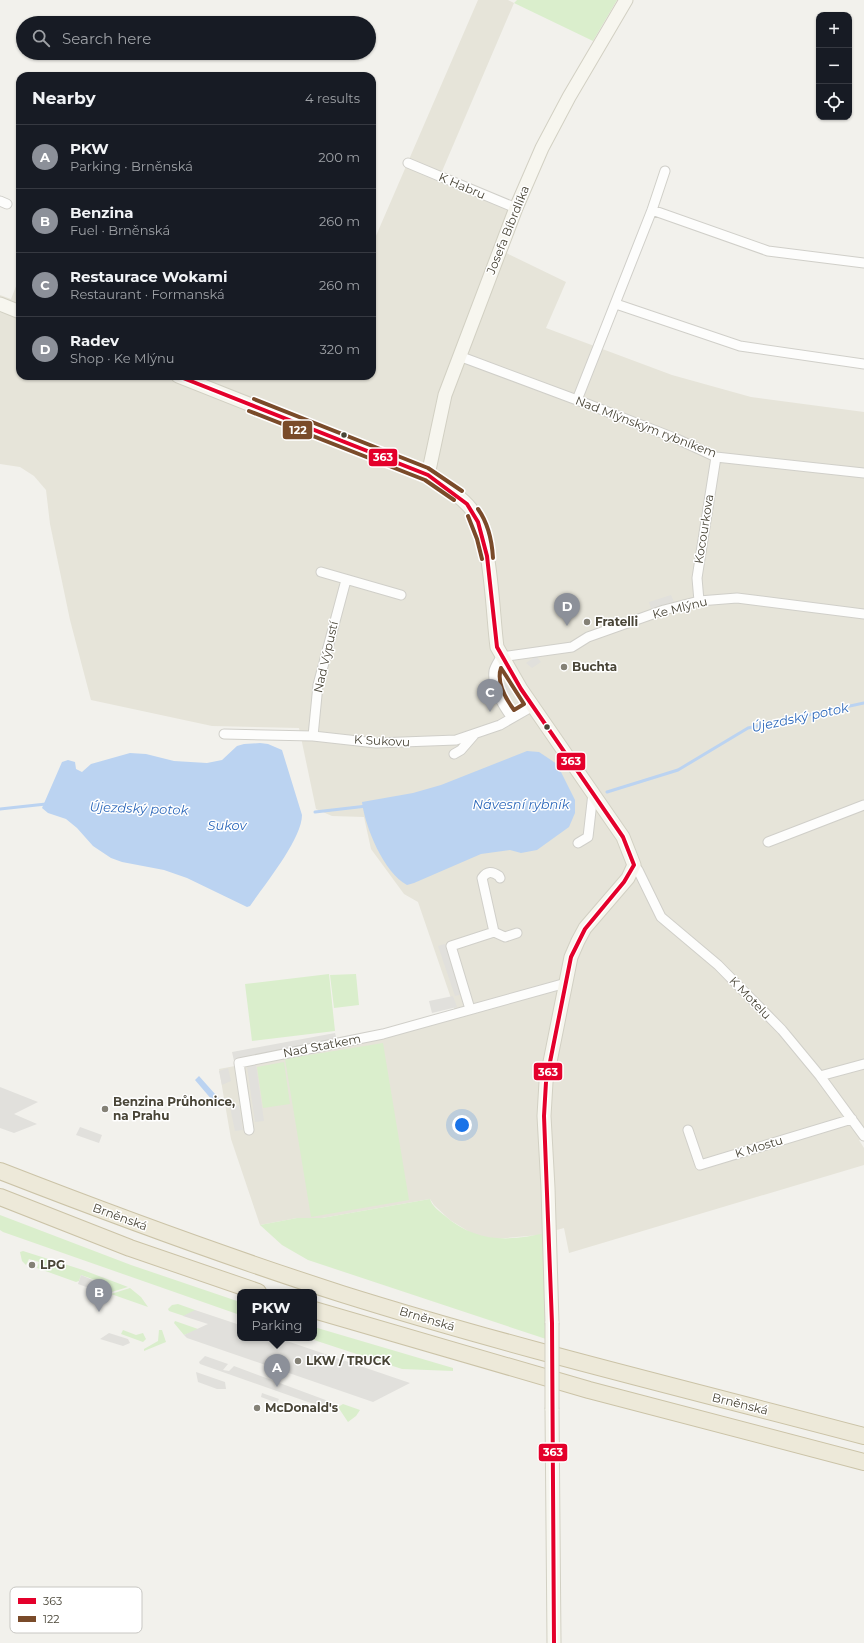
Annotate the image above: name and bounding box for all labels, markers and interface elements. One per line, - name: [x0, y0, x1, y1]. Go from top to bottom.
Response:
- map controls: [816, 12, 852, 120]
- button: +: [816, 12, 852, 48]
- search box: [16, 16, 376, 60]
- icon: search: [30, 27, 52, 49]
- text: Search here: [62, 29, 151, 48]
- button: −: [816, 48, 852, 84]
- button: locate: [816, 84, 852, 120]
- text: Nearby: [32, 88, 96, 108]
- text: 4 results: [305, 90, 360, 106]
- text: PKW: [70, 139, 109, 158]
- text: A: [40, 149, 50, 165]
- text: 200 m: [318, 149, 360, 165]
- text: Parking · Brněnská: [70, 158, 193, 174]
- street label: K Habru: [436, 169, 488, 202]
- street label: Josefa Bíbrdlíka: [482, 183, 532, 277]
- text: Benzina: [70, 203, 134, 222]
- text: B: [40, 213, 50, 229]
- text: 260 m: [319, 213, 360, 229]
- text: Fuel · Brněnská: [70, 222, 170, 238]
- text: Restaurace Wokami: [70, 267, 228, 286]
- text: C: [40, 277, 50, 293]
- text: 260 m: [319, 277, 360, 293]
- text: Restaurant · Formanská: [70, 286, 225, 302]
- text: Radev: [70, 331, 119, 350]
- text: D: [40, 341, 50, 357]
- text: 320 m: [320, 341, 360, 357]
- text: Shop · Ke Mlýnu: [70, 350, 174, 366]
- street label: Nad Mlýnským rybníkem: [573, 393, 719, 460]
- line badge: 122: [282, 420, 313, 440]
- text: 122: [289, 423, 307, 437]
- unlabelled marker: [339, 430, 349, 440]
- line badge: 363: [368, 448, 398, 467]
- text: 363: [372, 450, 394, 464]
- street label: Kocourkova: [691, 493, 716, 565]
- pin: D: [554, 593, 580, 626]
- street label: Ke Mlýnu: [651, 593, 709, 622]
- place label: Fratelli: [595, 614, 638, 629]
- marker: Fratelli: [582, 617, 592, 627]
- street label: Nad Výpustí: [310, 619, 341, 694]
- place label: Buchta: [572, 659, 617, 674]
- marker: Buchta: [559, 662, 569, 672]
- pin: C: [477, 679, 503, 712]
- water label: Újezdský potok: [750, 699, 851, 735]
- unlabelled marker: [542, 722, 552, 732]
- street label: K Sukovu: [354, 732, 410, 749]
- line badge: 363: [556, 752, 586, 771]
- text: 363: [560, 754, 582, 768]
- water label: Návesní rybník: [472, 796, 571, 812]
- water label: Újezdský potok: [89, 798, 190, 818]
- water label: Sukov: [207, 817, 248, 833]
- street label: K Motelu: [726, 973, 774, 1022]
- street label: Nad Statkem: [282, 1031, 362, 1060]
- line badge: 363: [533, 1062, 563, 1081]
- text: 363: [537, 1065, 559, 1079]
- place label: Benzina Průhonice, na Prahu: [113, 1094, 235, 1123]
- marker: Benzina Průhonice, na Prahu: [100, 1104, 110, 1114]
- your location: [452, 1115, 472, 1135]
- street label: K Mostu: [733, 1132, 785, 1161]
- street label: Brněnská: [91, 1200, 150, 1233]
- place label: LPG: [40, 1257, 65, 1272]
- marker: LPG: [27, 1260, 37, 1270]
- pin: B: [86, 1279, 112, 1312]
- popup: [237, 1289, 317, 1341]
- text: PKW: [252, 1298, 290, 1317]
- street label: Brněnská: [398, 1303, 457, 1334]
- text: Parking: [252, 1317, 302, 1333]
- place label: LKW / TRUCK: [306, 1353, 391, 1368]
- pin: A: [264, 1354, 290, 1387]
- marker: LKW / TRUCK: [293, 1356, 303, 1366]
- street label: Brněnská: [711, 1389, 770, 1418]
- place label: McDonald's: [265, 1400, 339, 1415]
- marker: McDonald's: [252, 1403, 262, 1413]
- line badge: 363: [538, 1443, 568, 1462]
- text: 363: [542, 1445, 564, 1459]
- legend: [10, 1587, 142, 1633]
- text: 363: [43, 1594, 62, 1608]
- text: 122: [43, 1612, 59, 1626]

